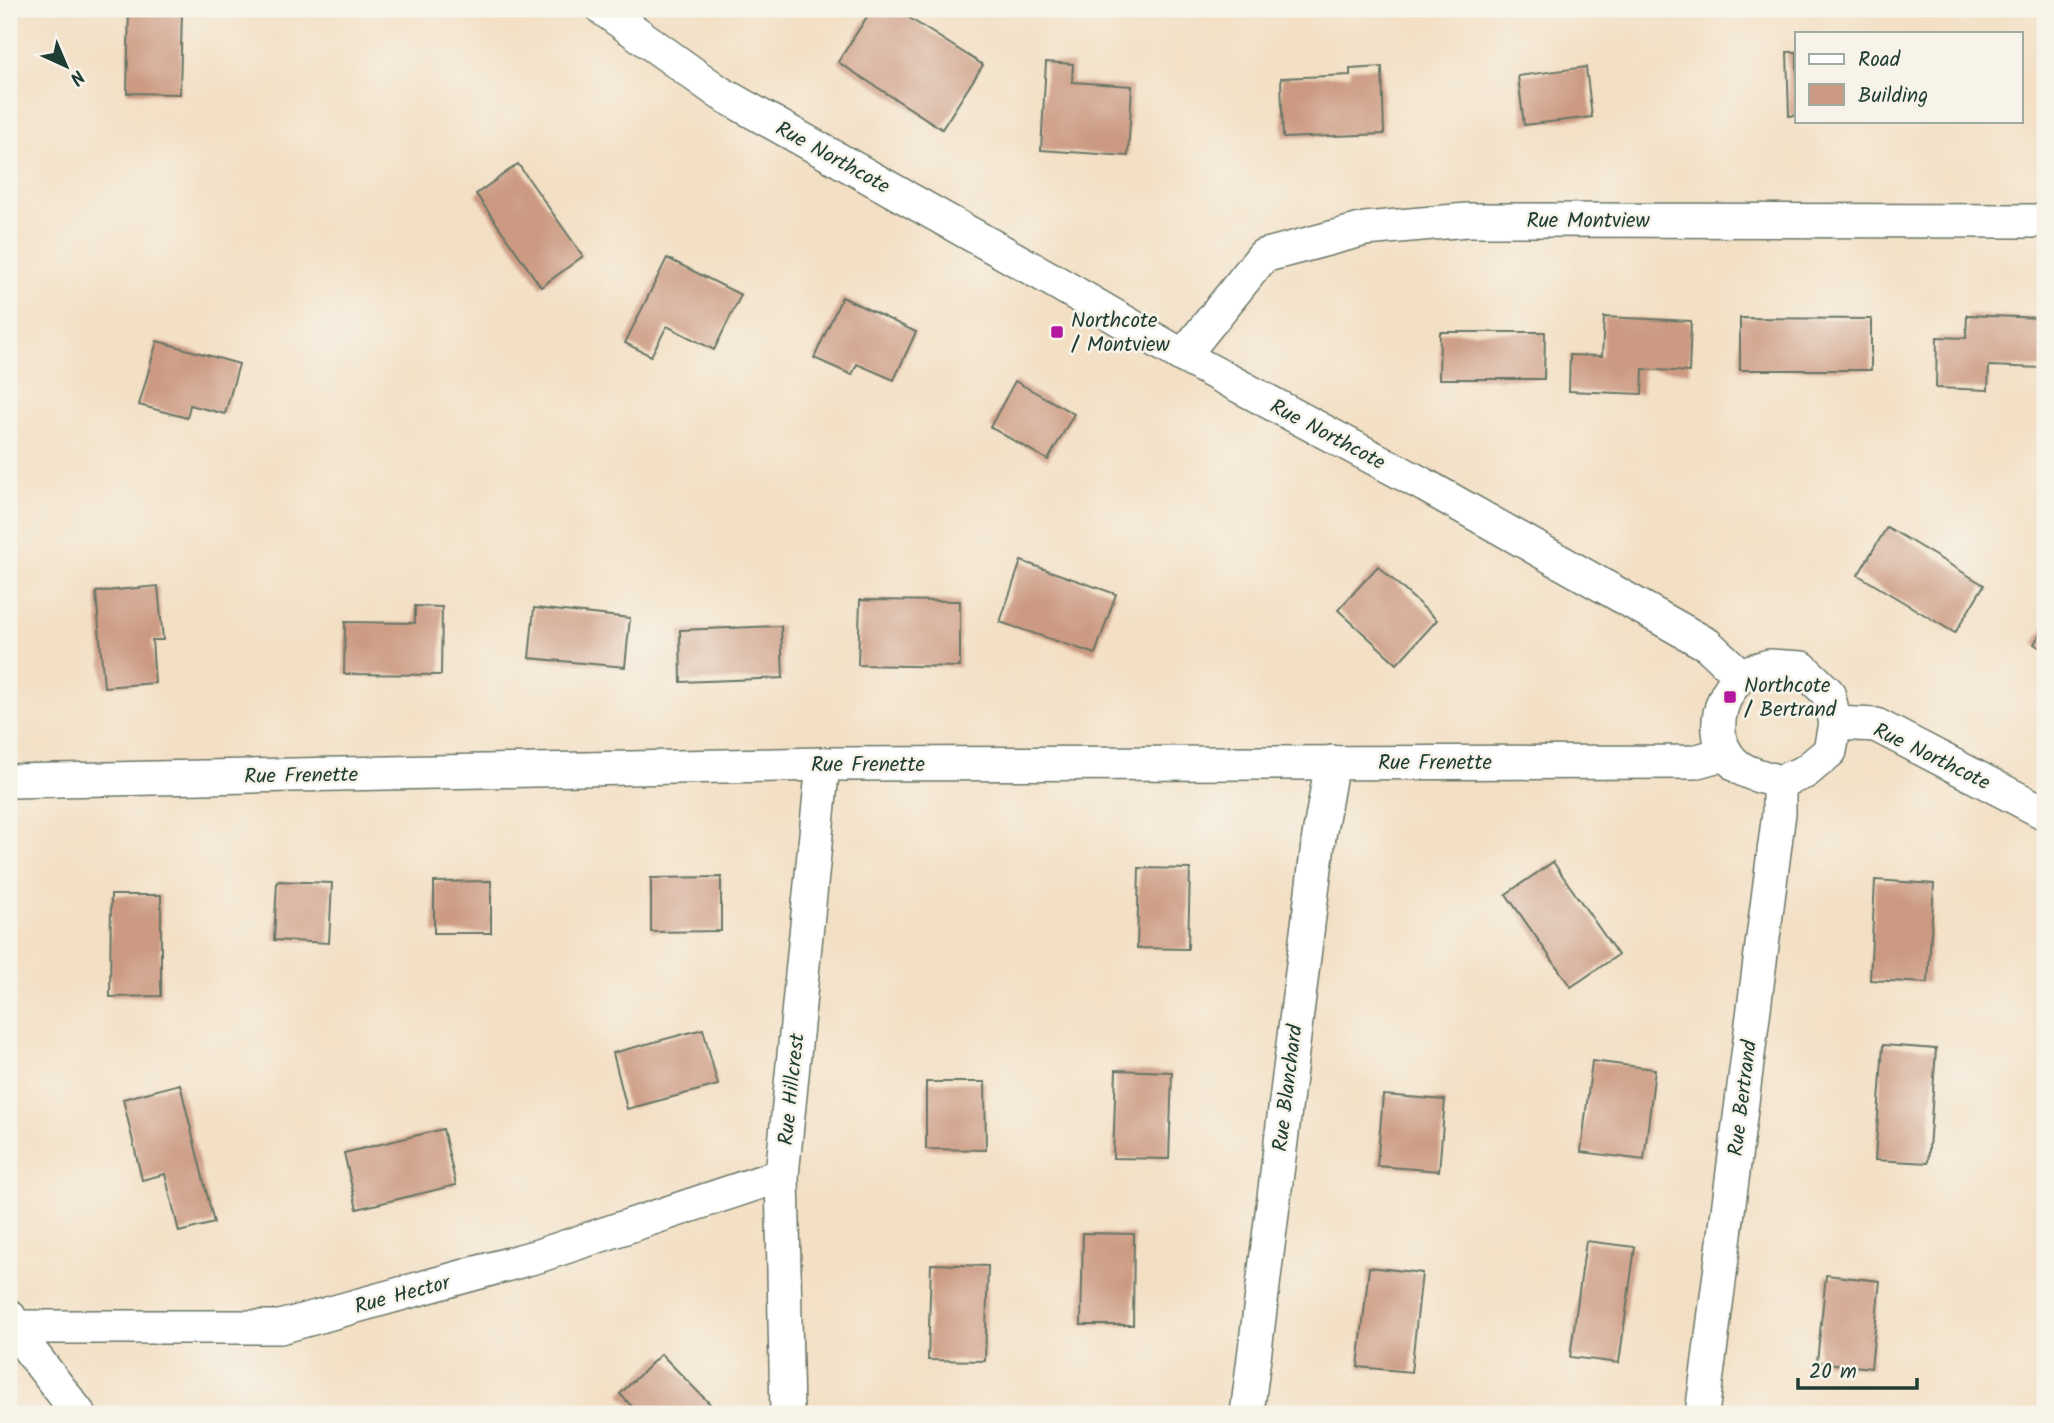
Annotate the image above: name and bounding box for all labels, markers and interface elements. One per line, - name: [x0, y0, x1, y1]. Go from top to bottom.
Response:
- north arrow: [32, 32, 102, 102]
- legend: [1795, 32, 2022, 122]
- text: Road: [1858, 44, 1901, 77]
- text: N: [62, 62, 91, 92]
- text: Building: [1858, 80, 1928, 113]
- street label: Rue Northcote: [769, 113, 896, 204]
- street label: Rue Montview: [1526, 205, 1650, 238]
- place label: Northcote / Montview: [1071, 305, 1171, 362]
- marker: Northcote / Montview: [1049, 324, 1065, 340]
- street label: Rue Northcote: [1264, 391, 1391, 480]
- place label: Northcote / Bertrand: [1744, 670, 1837, 727]
- marker: Northcote / Bertrand: [1722, 689, 1738, 705]
- street label: Rue Northcote: [1867, 715, 1996, 800]
- street label: Rue Frenette: [1378, 747, 1493, 780]
- street label: Rue Frenette: [811, 749, 926, 782]
- street label: Rue Frenette: [244, 759, 359, 794]
- street label: Rue Blanchard: [1264, 1022, 1313, 1154]
- street label: Rue Hillcrest: [770, 1031, 815, 1147]
- street label: Rue Bertrand: [1720, 1038, 1767, 1158]
- street label: Rue Hector: [351, 1267, 455, 1324]
- scale bar: [1798, 1346, 1918, 1390]
- text: 20 m: [1809, 1356, 1857, 1389]

